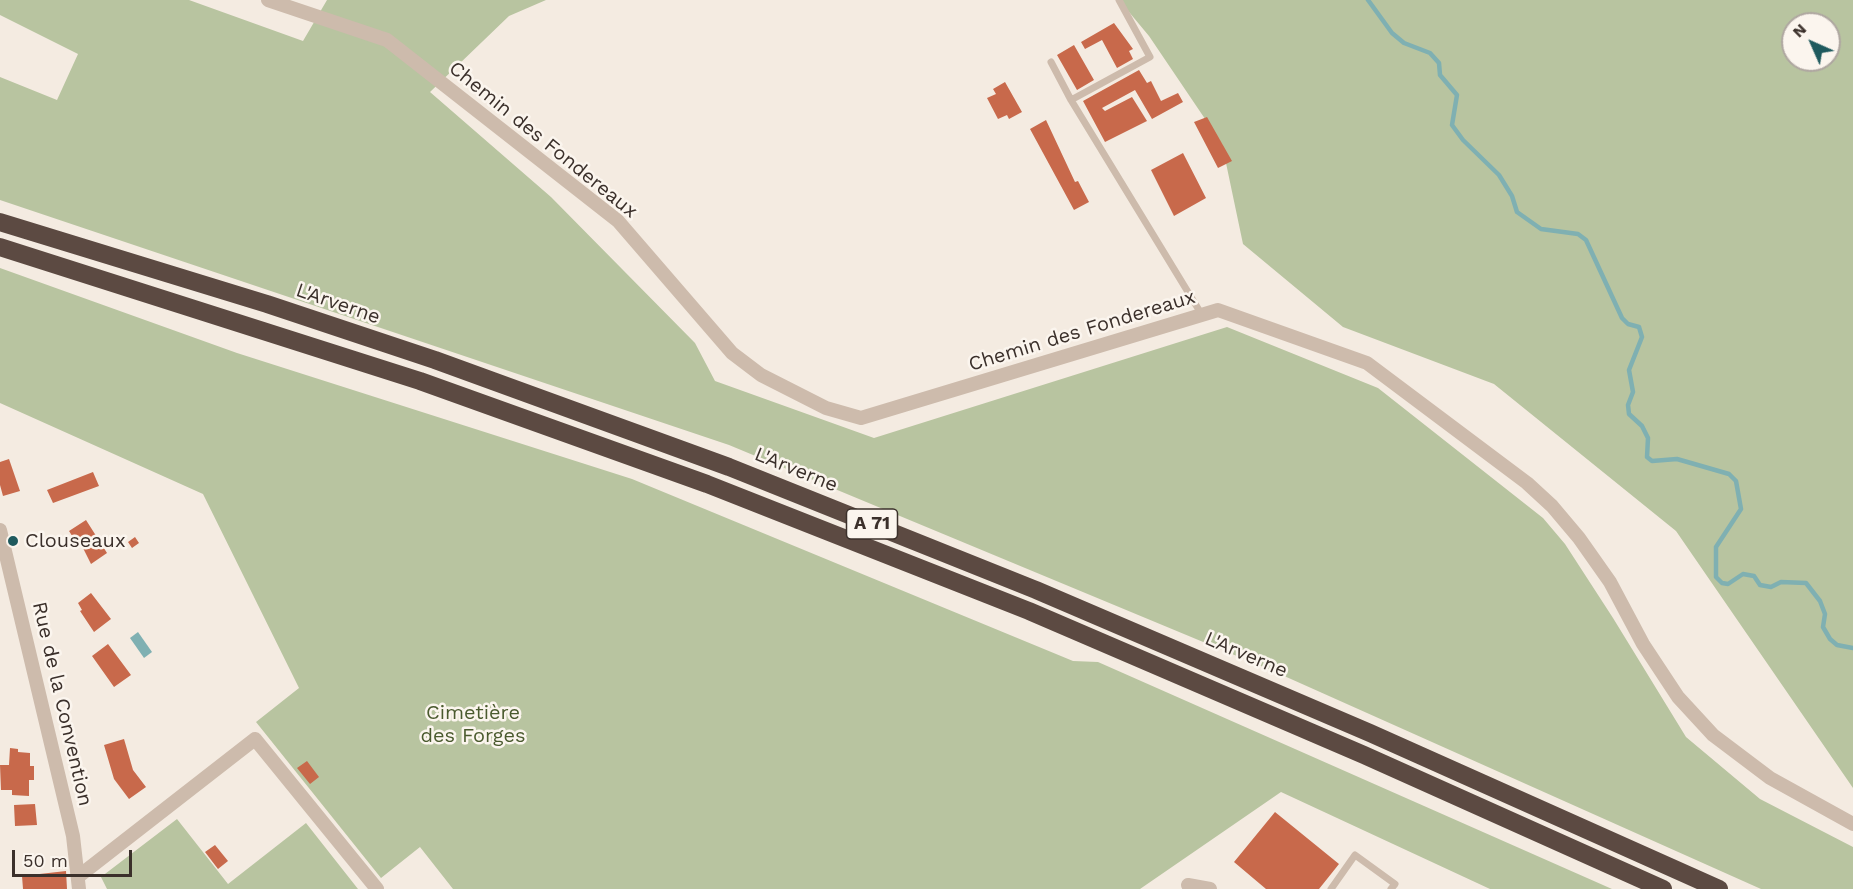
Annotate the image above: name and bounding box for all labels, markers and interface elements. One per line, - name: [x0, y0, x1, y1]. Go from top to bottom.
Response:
- north arrow: [1781, 12, 1841, 72]
- text: N: [1788, 19, 1810, 41]
- street label: Chemin des Fondereaux: [444, 56, 642, 224]
- street label: L'Arverne: [293, 278, 383, 330]
- street label: Chemin des Fondereaux: [966, 285, 1198, 377]
- street label: L'Arverne: [751, 442, 841, 498]
- road number: A 71: [846, 509, 898, 539]
- place label: Clouseaux: [25, 529, 126, 553]
- marker: Clouseaux: [6, 534, 20, 548]
- street label: Rue de la Convention: [27, 599, 97, 809]
- street label: L'Arverne: [1201, 627, 1291, 683]
- park label: Cimetière des Forges: [421, 701, 525, 748]
- scale bar: [15, 838, 135, 876]
- text: 50 m: [23, 850, 68, 871]

